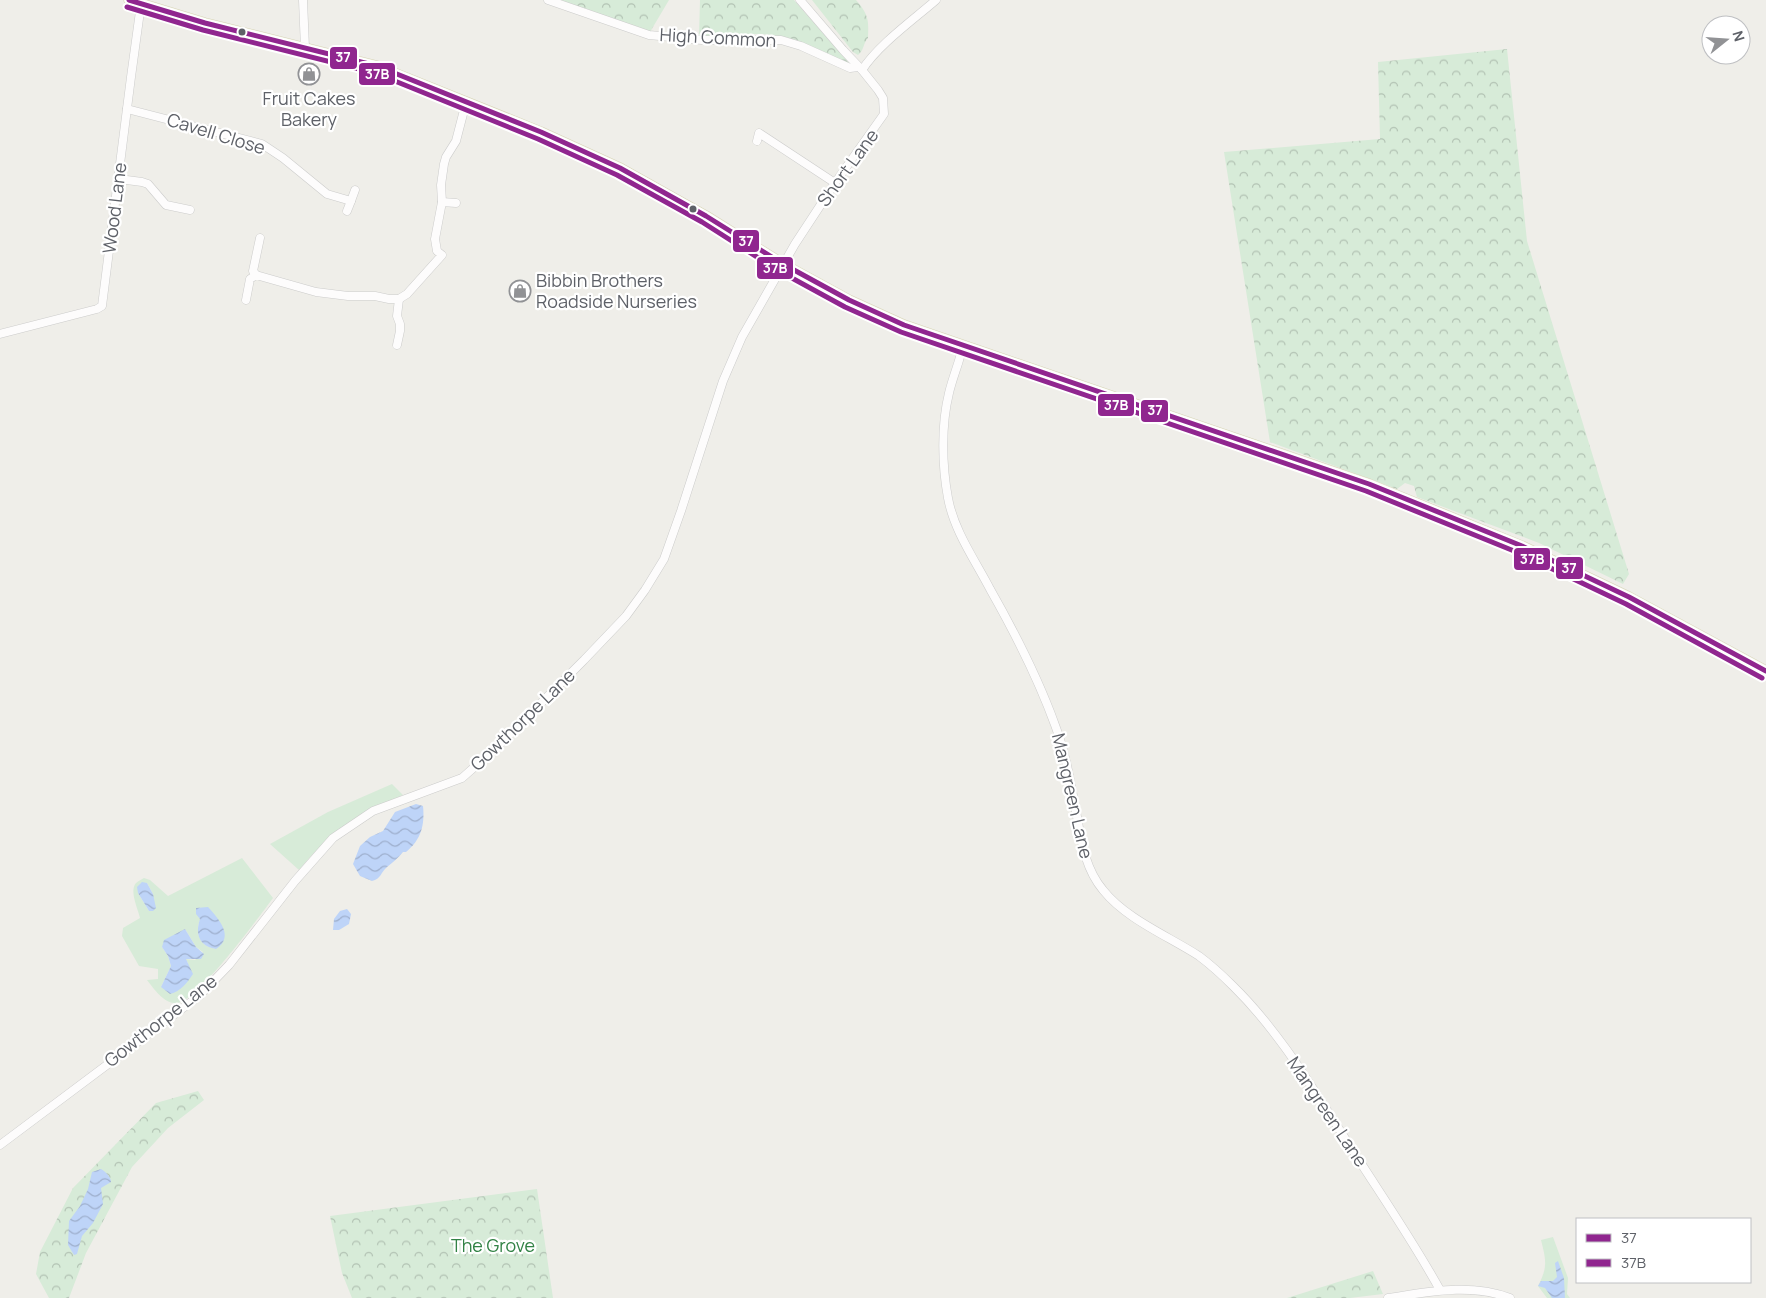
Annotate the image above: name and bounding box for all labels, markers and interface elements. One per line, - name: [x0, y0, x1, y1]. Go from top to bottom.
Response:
- north arrow: [1701, 15, 1751, 65]
- street label: High Common: [659, 22, 777, 52]
- unlabelled marker: [237, 27, 247, 37]
- text: N: [1728, 28, 1749, 44]
- line badge: 37: [329, 46, 358, 70]
- text: 37: [335, 47, 351, 66]
- shop icon: Fruit Cakes Bakery: [297, 62, 321, 86]
- line badge: 37B: [358, 62, 396, 86]
- text: 37B: [365, 64, 389, 83]
- place label: Fruit Cakes Bakery: [263, 86, 355, 131]
- street label: Cavell Close: [164, 107, 268, 159]
- street label: Short Lane: [811, 124, 883, 211]
- street label: Wood Lane: [97, 161, 132, 255]
- unlabelled marker: [688, 204, 698, 214]
- line badge: 37: [732, 229, 760, 253]
- text: 37: [738, 231, 754, 250]
- line badge: 37B: [756, 256, 794, 280]
- text: 37B: [763, 258, 787, 277]
- place label: Bibbin Brothers Roadside Nurseries: [536, 268, 697, 313]
- shop icon: Bibbin Brothers Roadside Nurseries: [508, 279, 532, 303]
- line badge: 37B: [1097, 393, 1135, 417]
- text: 37B: [1104, 395, 1128, 414]
- line badge: 37: [1140, 399, 1169, 423]
- text: 37: [1147, 400, 1163, 419]
- line badge: 37B: [1513, 547, 1551, 571]
- text: 37B: [1520, 549, 1544, 568]
- line badge: 37: [1555, 556, 1584, 580]
- text: 37: [1561, 558, 1577, 577]
- street label: Gowthorpe Lane: [465, 663, 580, 775]
- street label: Mangreen Lane: [1047, 731, 1099, 861]
- street label: Gowthorpe Lane: [99, 969, 222, 1072]
- street label: Mangreen Lane: [1282, 1052, 1374, 1171]
- legend: [1576, 1218, 1751, 1283]
- text: 37: [1621, 1227, 1637, 1248]
- park label: The Grove: [451, 1233, 535, 1257]
- text: 37B: [1621, 1252, 1646, 1273]

